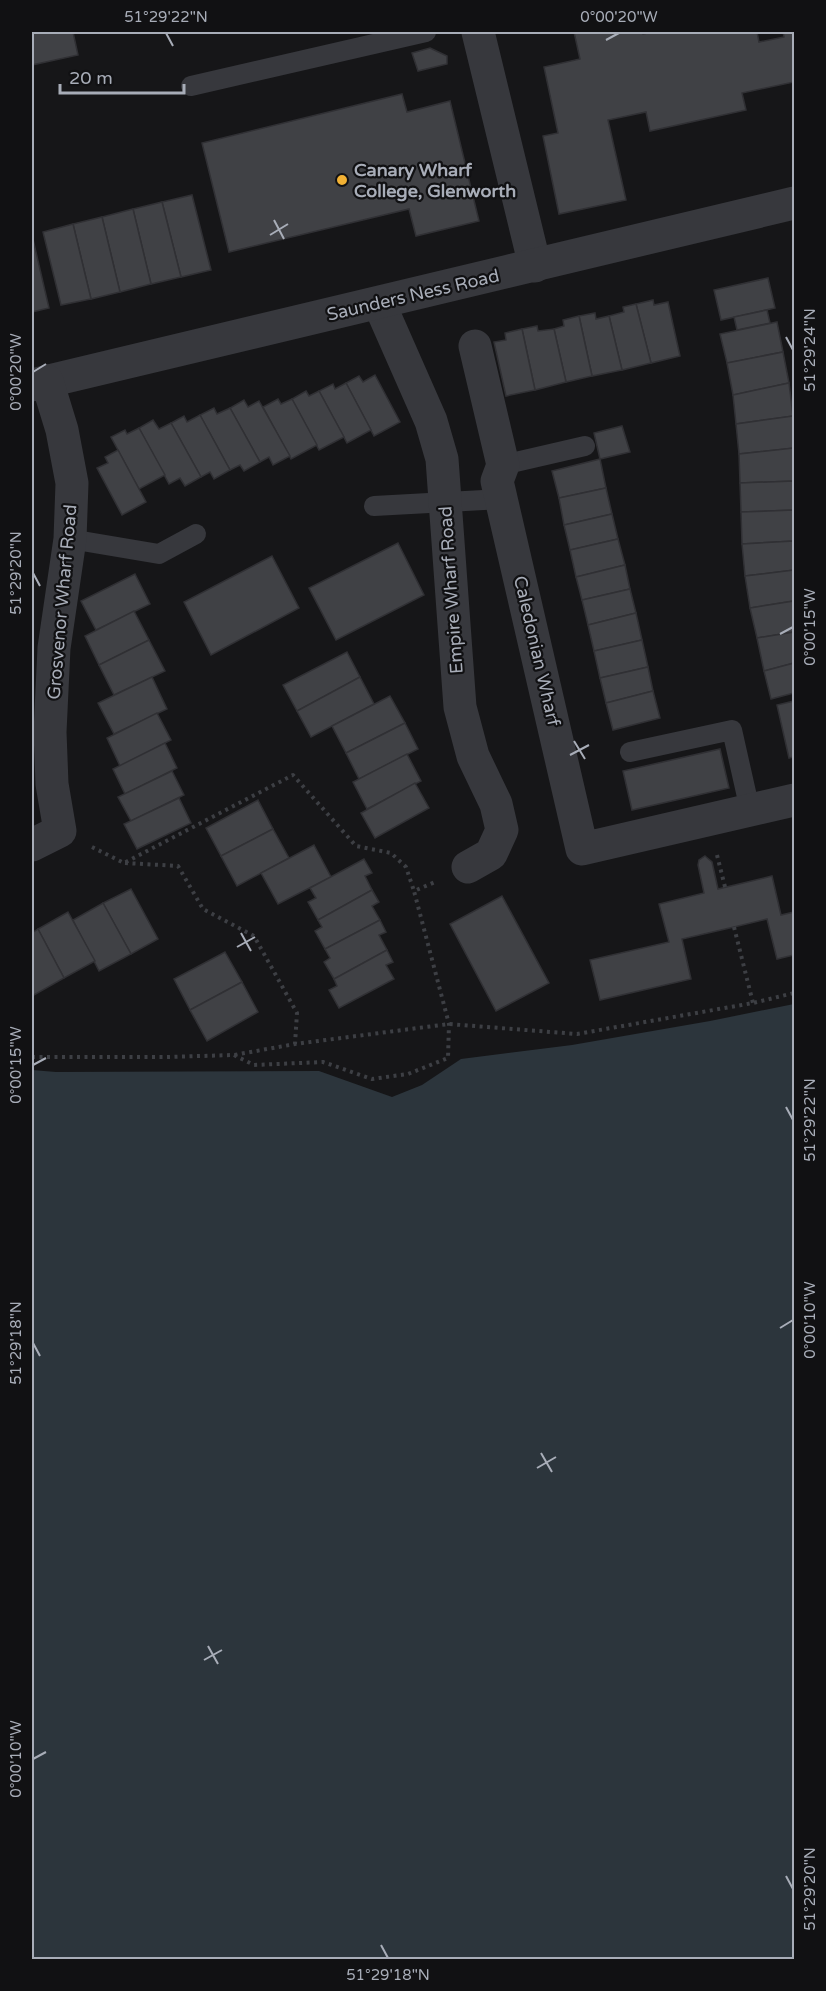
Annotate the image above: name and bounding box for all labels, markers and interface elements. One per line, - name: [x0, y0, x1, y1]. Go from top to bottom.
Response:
- text: 51°29'22"N: [124, 8, 208, 26]
- text: 0°00'20"W: [580, 8, 658, 26]
- scale bar: [60, 57, 184, 95]
- text: 20 m: [69, 67, 113, 89]
- place label: Canary Wharf College, Glenworth: [354, 159, 516, 202]
- marker: Canary Wharf College, Glenworth: [335, 173, 349, 187]
- street label: Saunders Ness Road: [325, 264, 501, 326]
- text: 51°29'24"N: [801, 308, 819, 392]
- text: 0°00'20"W: [7, 333, 25, 411]
- street label: Grosvenor Wharf Road: [43, 504, 81, 700]
- street label: Empire Wharf Road: [434, 505, 468, 675]
- text: 51°29'20"N: [7, 531, 25, 615]
- street label: Caledonian Wharf: [509, 574, 565, 729]
- text: 0°00'15"W: [801, 588, 819, 666]
- text: 0°00'15"W: [7, 1026, 25, 1104]
- text: 51°29'22"N: [801, 1078, 819, 1162]
- text: 0°00'10"W: [801, 1281, 819, 1359]
- text: 51°29'18"N: [7, 1301, 25, 1385]
- text: 0°00'10"W: [7, 1720, 25, 1798]
- text: 51°29'20"N: [801, 1847, 819, 1931]
- text: 51°29'18"N: [346, 1966, 430, 1984]

